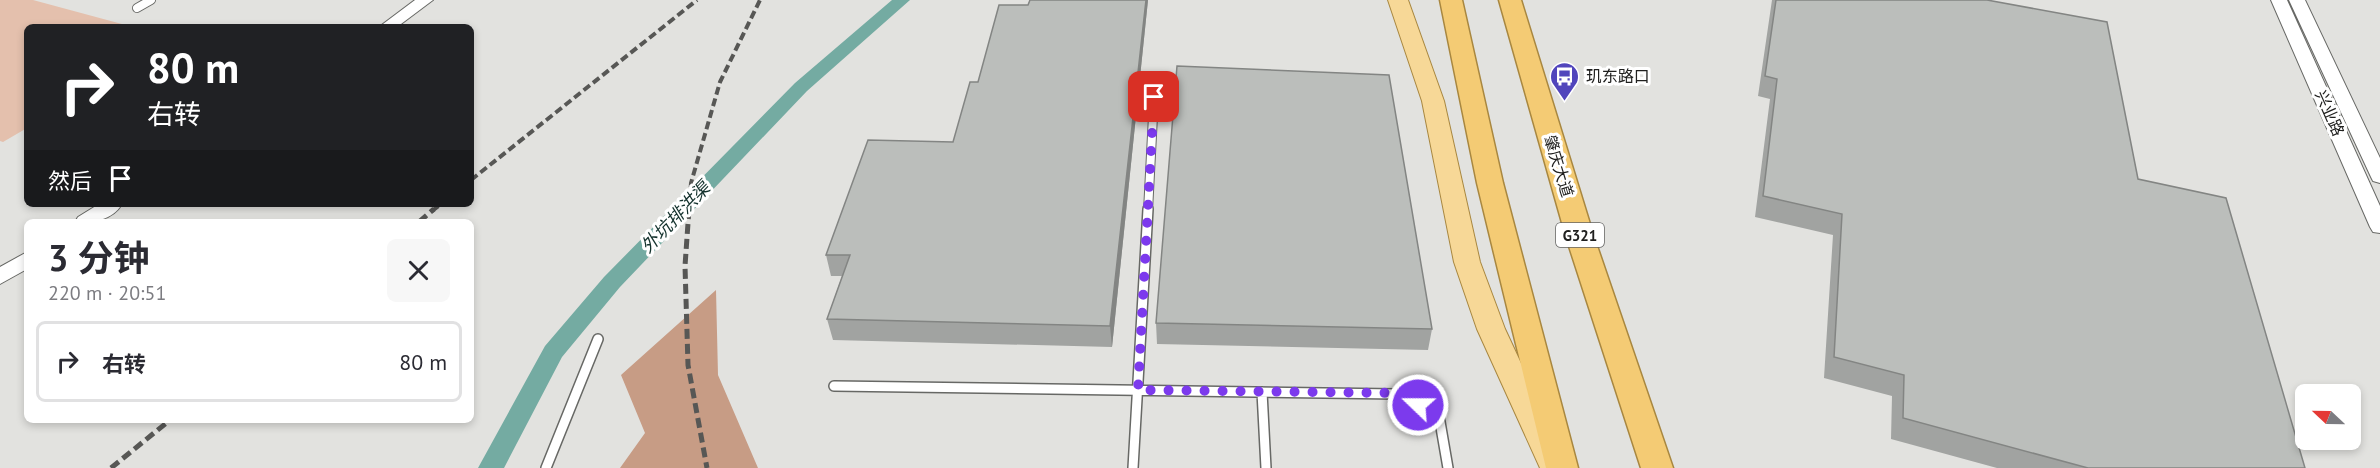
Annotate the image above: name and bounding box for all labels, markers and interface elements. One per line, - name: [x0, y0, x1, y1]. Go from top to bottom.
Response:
- text: 80 m: [147, 40, 239, 95]
- icon: right: [48, 48, 126, 126]
- bus stop icon: 玑东路口: [1549, 60, 1581, 102]
- place label: 玑东路口: [1586, 66, 1650, 86]
- pin: [1128, 71, 1179, 122]
- icon: arrive: [1137, 80, 1170, 113]
- street label: 兴业路: [2311, 87, 2349, 139]
- text: 右转: [147, 97, 201, 131]
- street label: 肇庆大道: [1540, 132, 1578, 200]
- icon: arrive: [104, 162, 137, 195]
- text: 然后: [48, 167, 92, 195]
- water label: 外坑排洪渠: [635, 174, 717, 257]
- road number: G321: [1556, 223, 1604, 247]
- text: 3 分钟: [48, 234, 150, 281]
- button: close: [387, 239, 450, 302]
- text: 220 m · 20:51: [48, 280, 166, 306]
- icon: right: [51, 345, 84, 378]
- text: 80 m: [399, 348, 447, 376]
- text: 右转: [102, 350, 146, 378]
- position arrow: [1386, 373, 1450, 437]
- north arrow: [2295, 384, 2361, 450]
- map controls: [2295, 384, 2361, 450]

